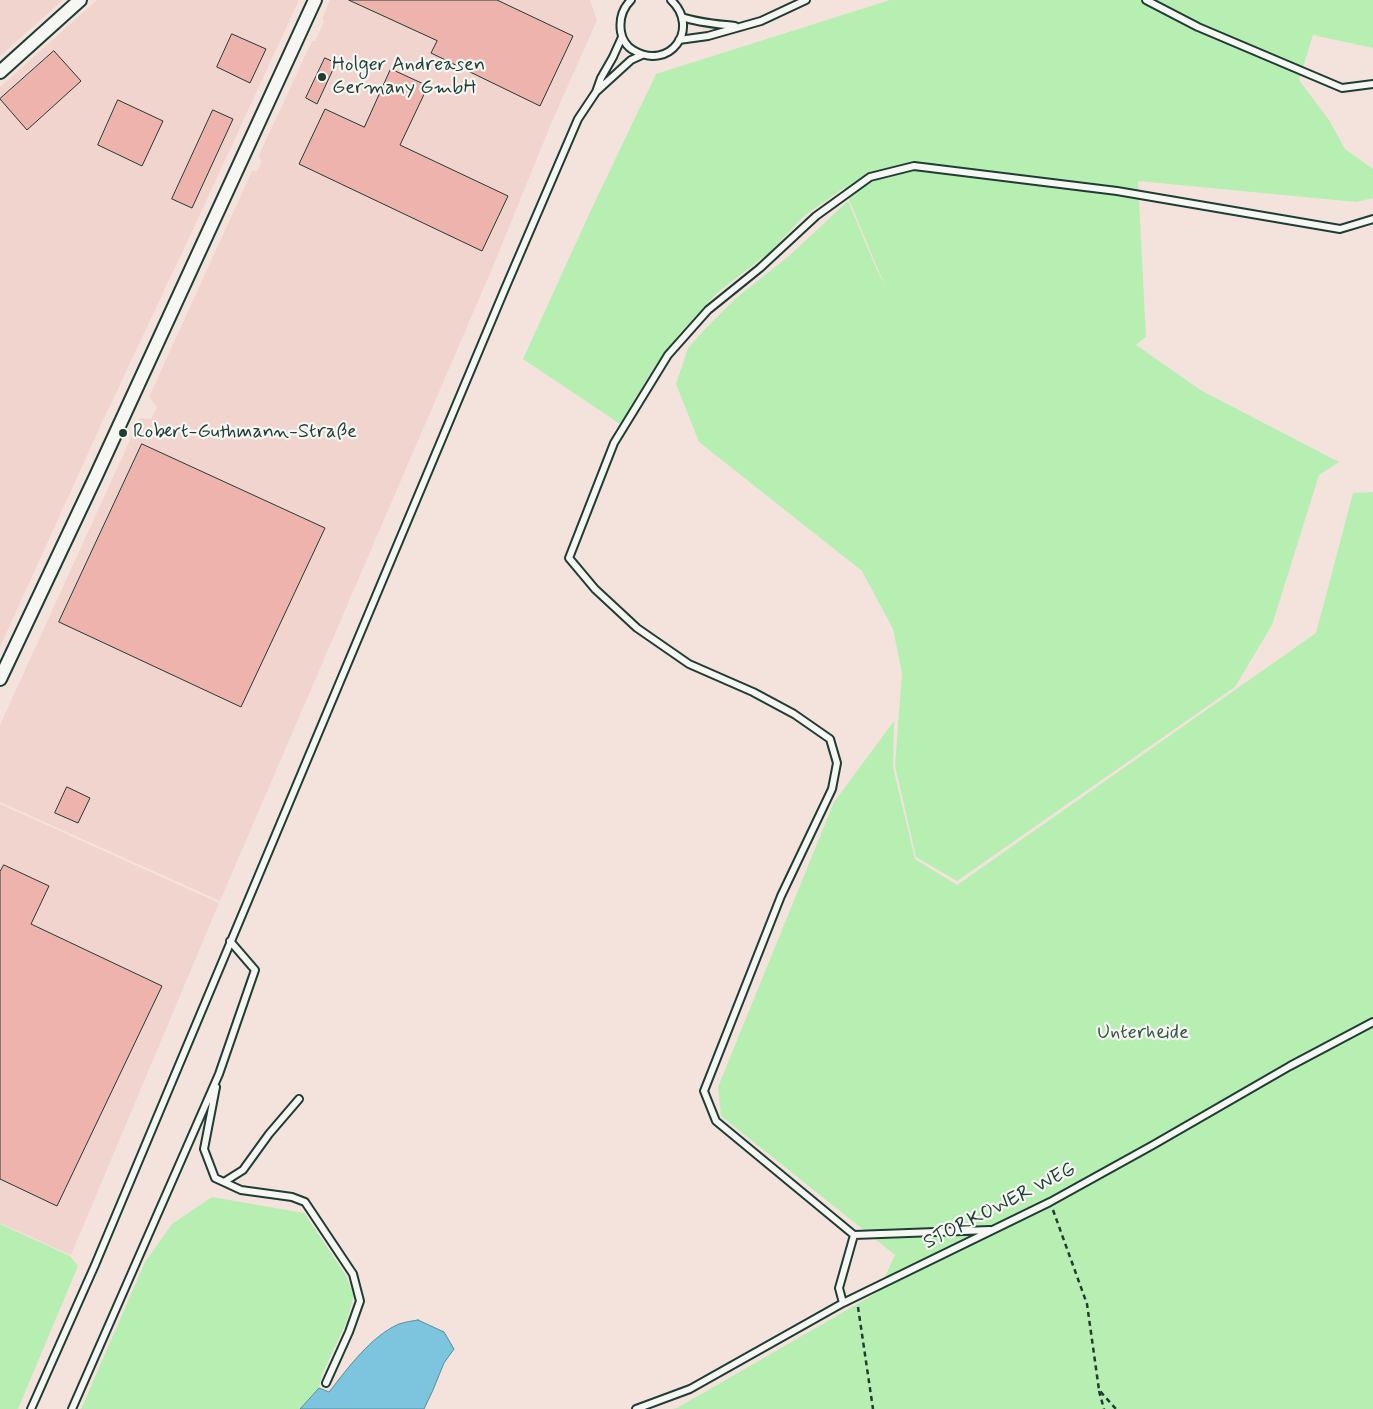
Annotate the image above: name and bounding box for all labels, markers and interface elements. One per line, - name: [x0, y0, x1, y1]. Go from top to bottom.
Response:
- place label: Holger Andreasen Germany GmbH: [332, 54, 485, 101]
- marker: Holger Andreasen Germany GmbH: [316, 71, 328, 83]
- place label: Robert-Guthmann-Straße: [133, 421, 357, 445]
- marker: Robert-Guthmann-Straße: [117, 427, 129, 439]
- park label: Unterheide: [1097, 1022, 1189, 1046]
- street label: STORKOWER WEG: [920, 1158, 1080, 1256]

